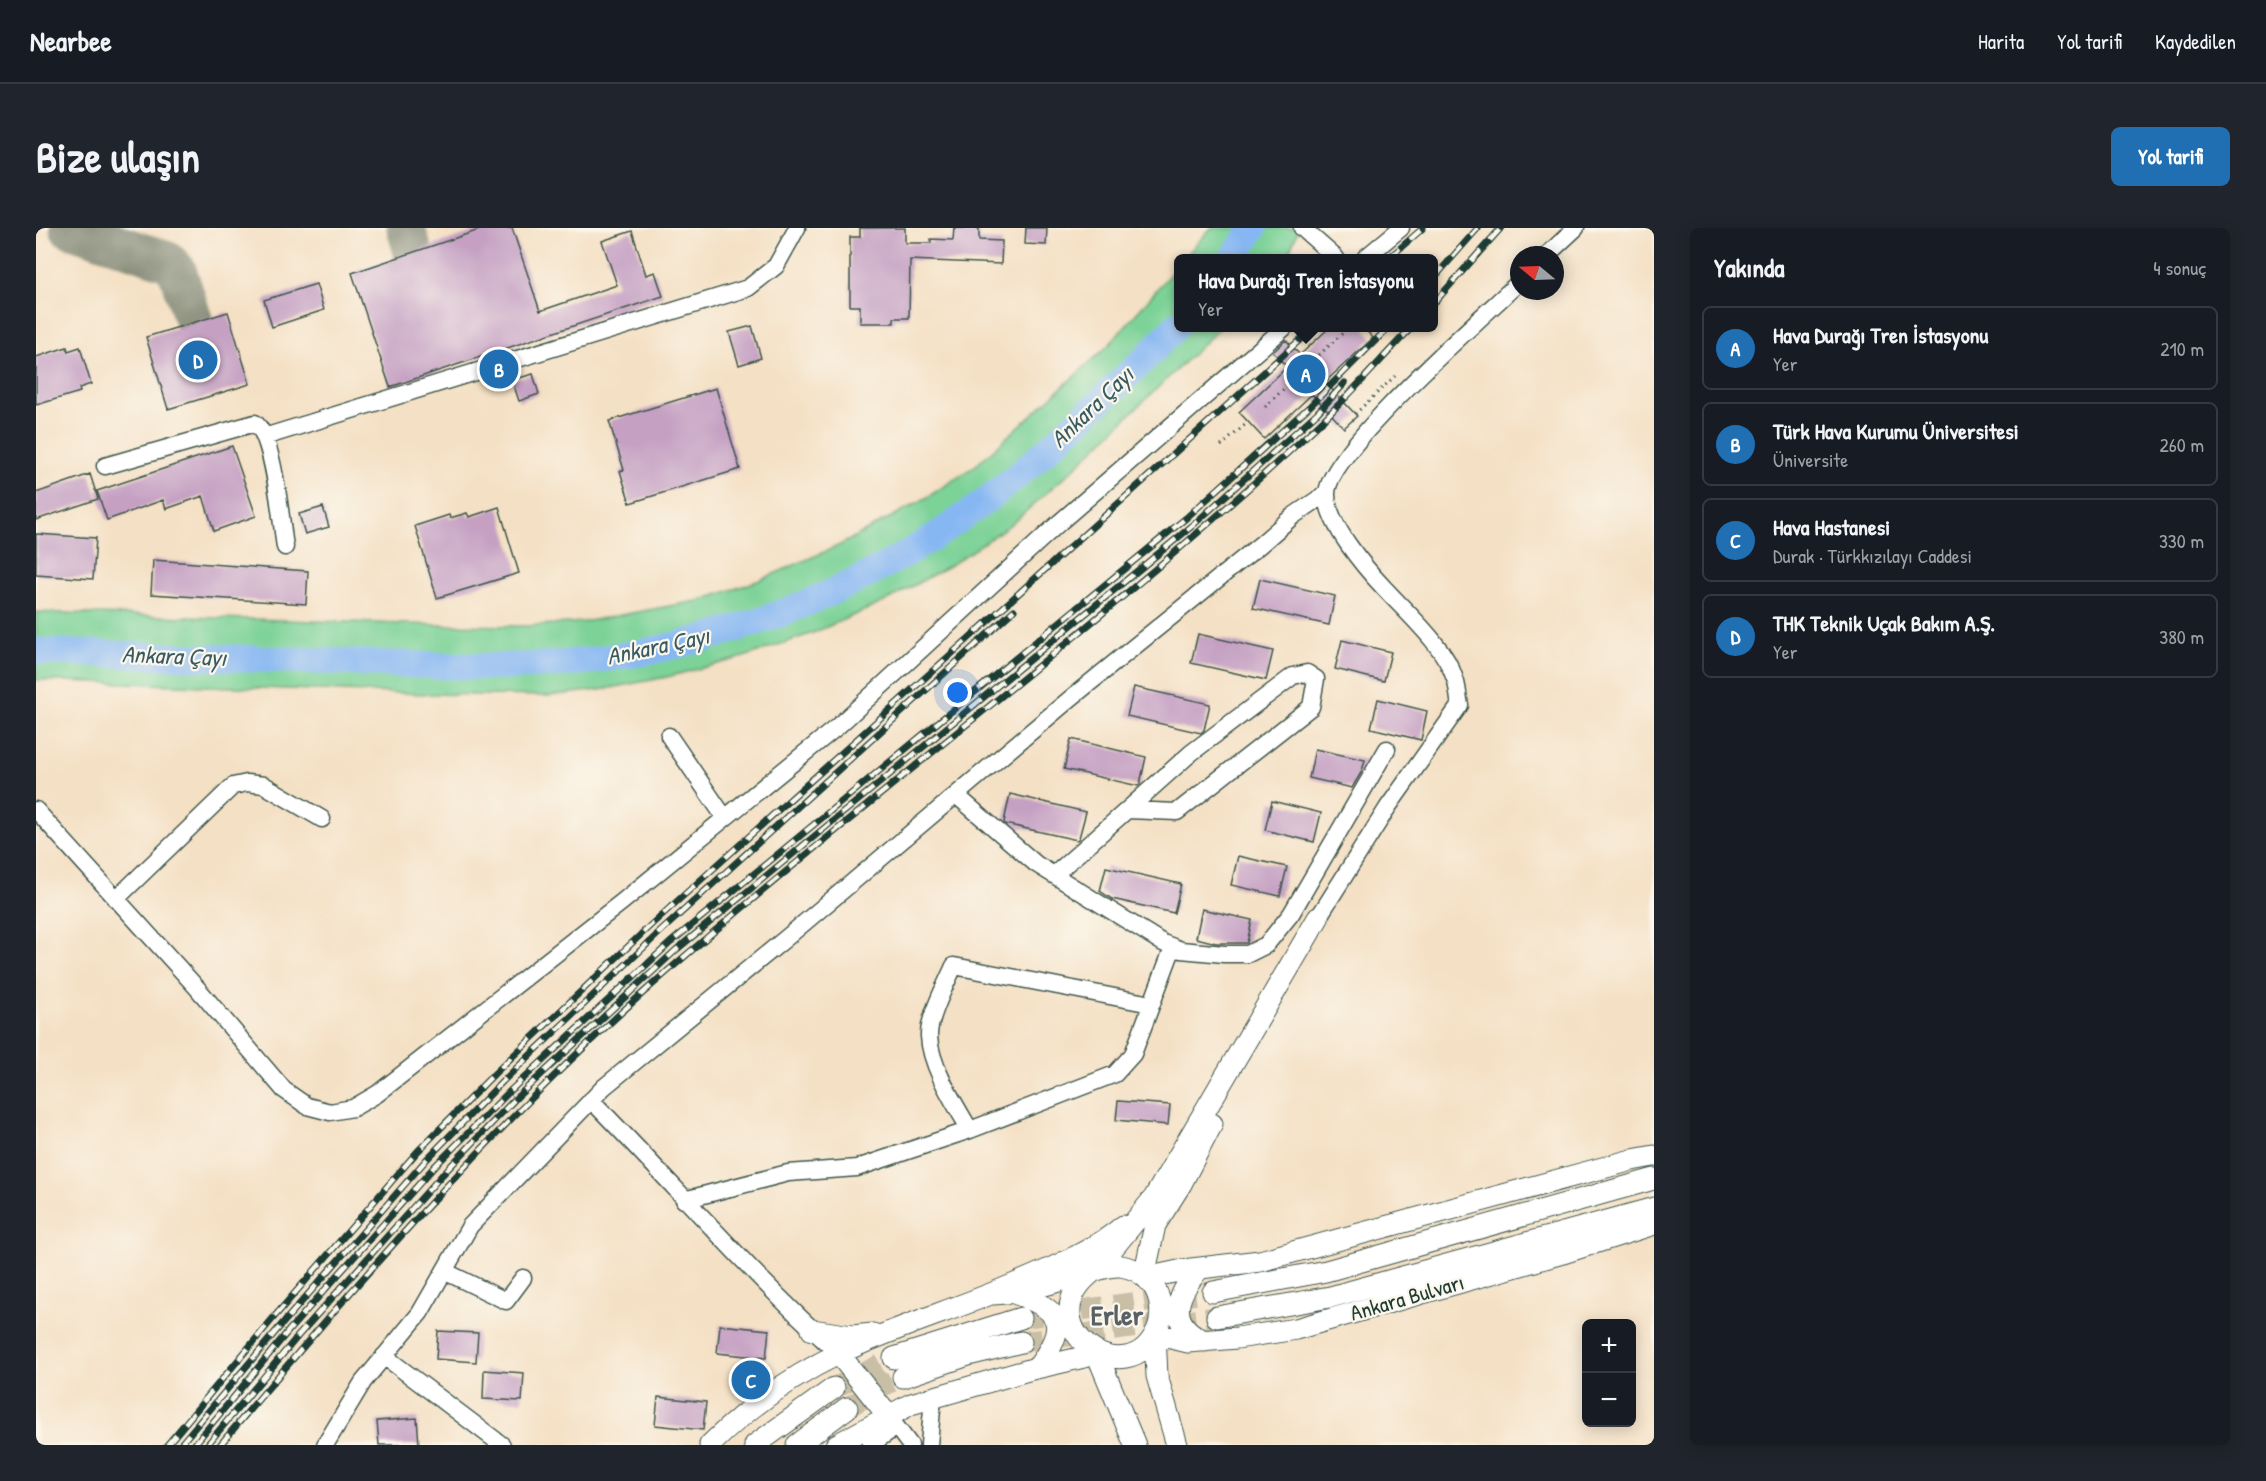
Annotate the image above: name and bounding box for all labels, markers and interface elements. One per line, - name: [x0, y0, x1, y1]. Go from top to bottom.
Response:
- text: Nearbee: [30, 22, 112, 60]
- text: Harita: [1978, 27, 2024, 56]
- text: Yol tarifi: [2057, 27, 2122, 56]
- text: Kaydedilen: [2155, 27, 2236, 56]
- button: Yol tarifi: [2111, 127, 2230, 186]
- text: Bize ulaşın: [36, 128, 200, 185]
- north arrow: [1510, 246, 1564, 300]
- text: Yakında: [1714, 250, 1784, 285]
- popup: [1174, 254, 1438, 332]
- text: 4 sonuç: [2153, 254, 2206, 281]
- text: Hava Durağı Tren İstasyonu: [1198, 265, 1414, 295]
- text: Yer: [1198, 295, 1223, 322]
- text: Hava Durağı Tren İstasyonu: [1773, 320, 1988, 350]
- text: A: [1731, 335, 1740, 362]
- text: 210 m: [2160, 335, 2204, 362]
- pin: D: [178, 338, 218, 382]
- pin: B: [480, 346, 518, 392]
- text: Yer: [1773, 350, 1798, 377]
- pin: A: [1286, 352, 1326, 396]
- water label: Ankara Çayı: [1043, 357, 1142, 455]
- text: Türk Hava Kurumu Üniversitesi: [1773, 416, 2019, 446]
- text: B: [1730, 431, 1741, 458]
- text: 260 m: [2160, 431, 2204, 458]
- text: Üniversite: [1773, 446, 1848, 473]
- text: Hava Hastanesi: [1773, 512, 1890, 542]
- text: C: [1730, 527, 1741, 554]
- text: 330 m: [2159, 527, 2204, 554]
- text: Durak · Türkkızılayı Caddesi: [1773, 542, 1972, 569]
- text: THK Teknik Uçak Bakım A.Ş.: [1773, 608, 1995, 638]
- water label: Ankara Çayı: [604, 618, 714, 672]
- text: D: [1731, 623, 1740, 650]
- text: 380 m: [2159, 623, 2204, 650]
- water label: Ankara Çayı: [121, 637, 228, 674]
- text: Yer: [1773, 638, 1798, 665]
- your location: [943, 678, 972, 707]
- street label: Ankara Bulvarı: [1347, 1266, 1467, 1328]
- district label: Erler: [1091, 1296, 1143, 1334]
- map controls: [1582, 1319, 1636, 1427]
- button: +: [1582, 1319, 1636, 1373]
- pin: C: [732, 1358, 770, 1402]
- button: −: [1582, 1373, 1636, 1427]

